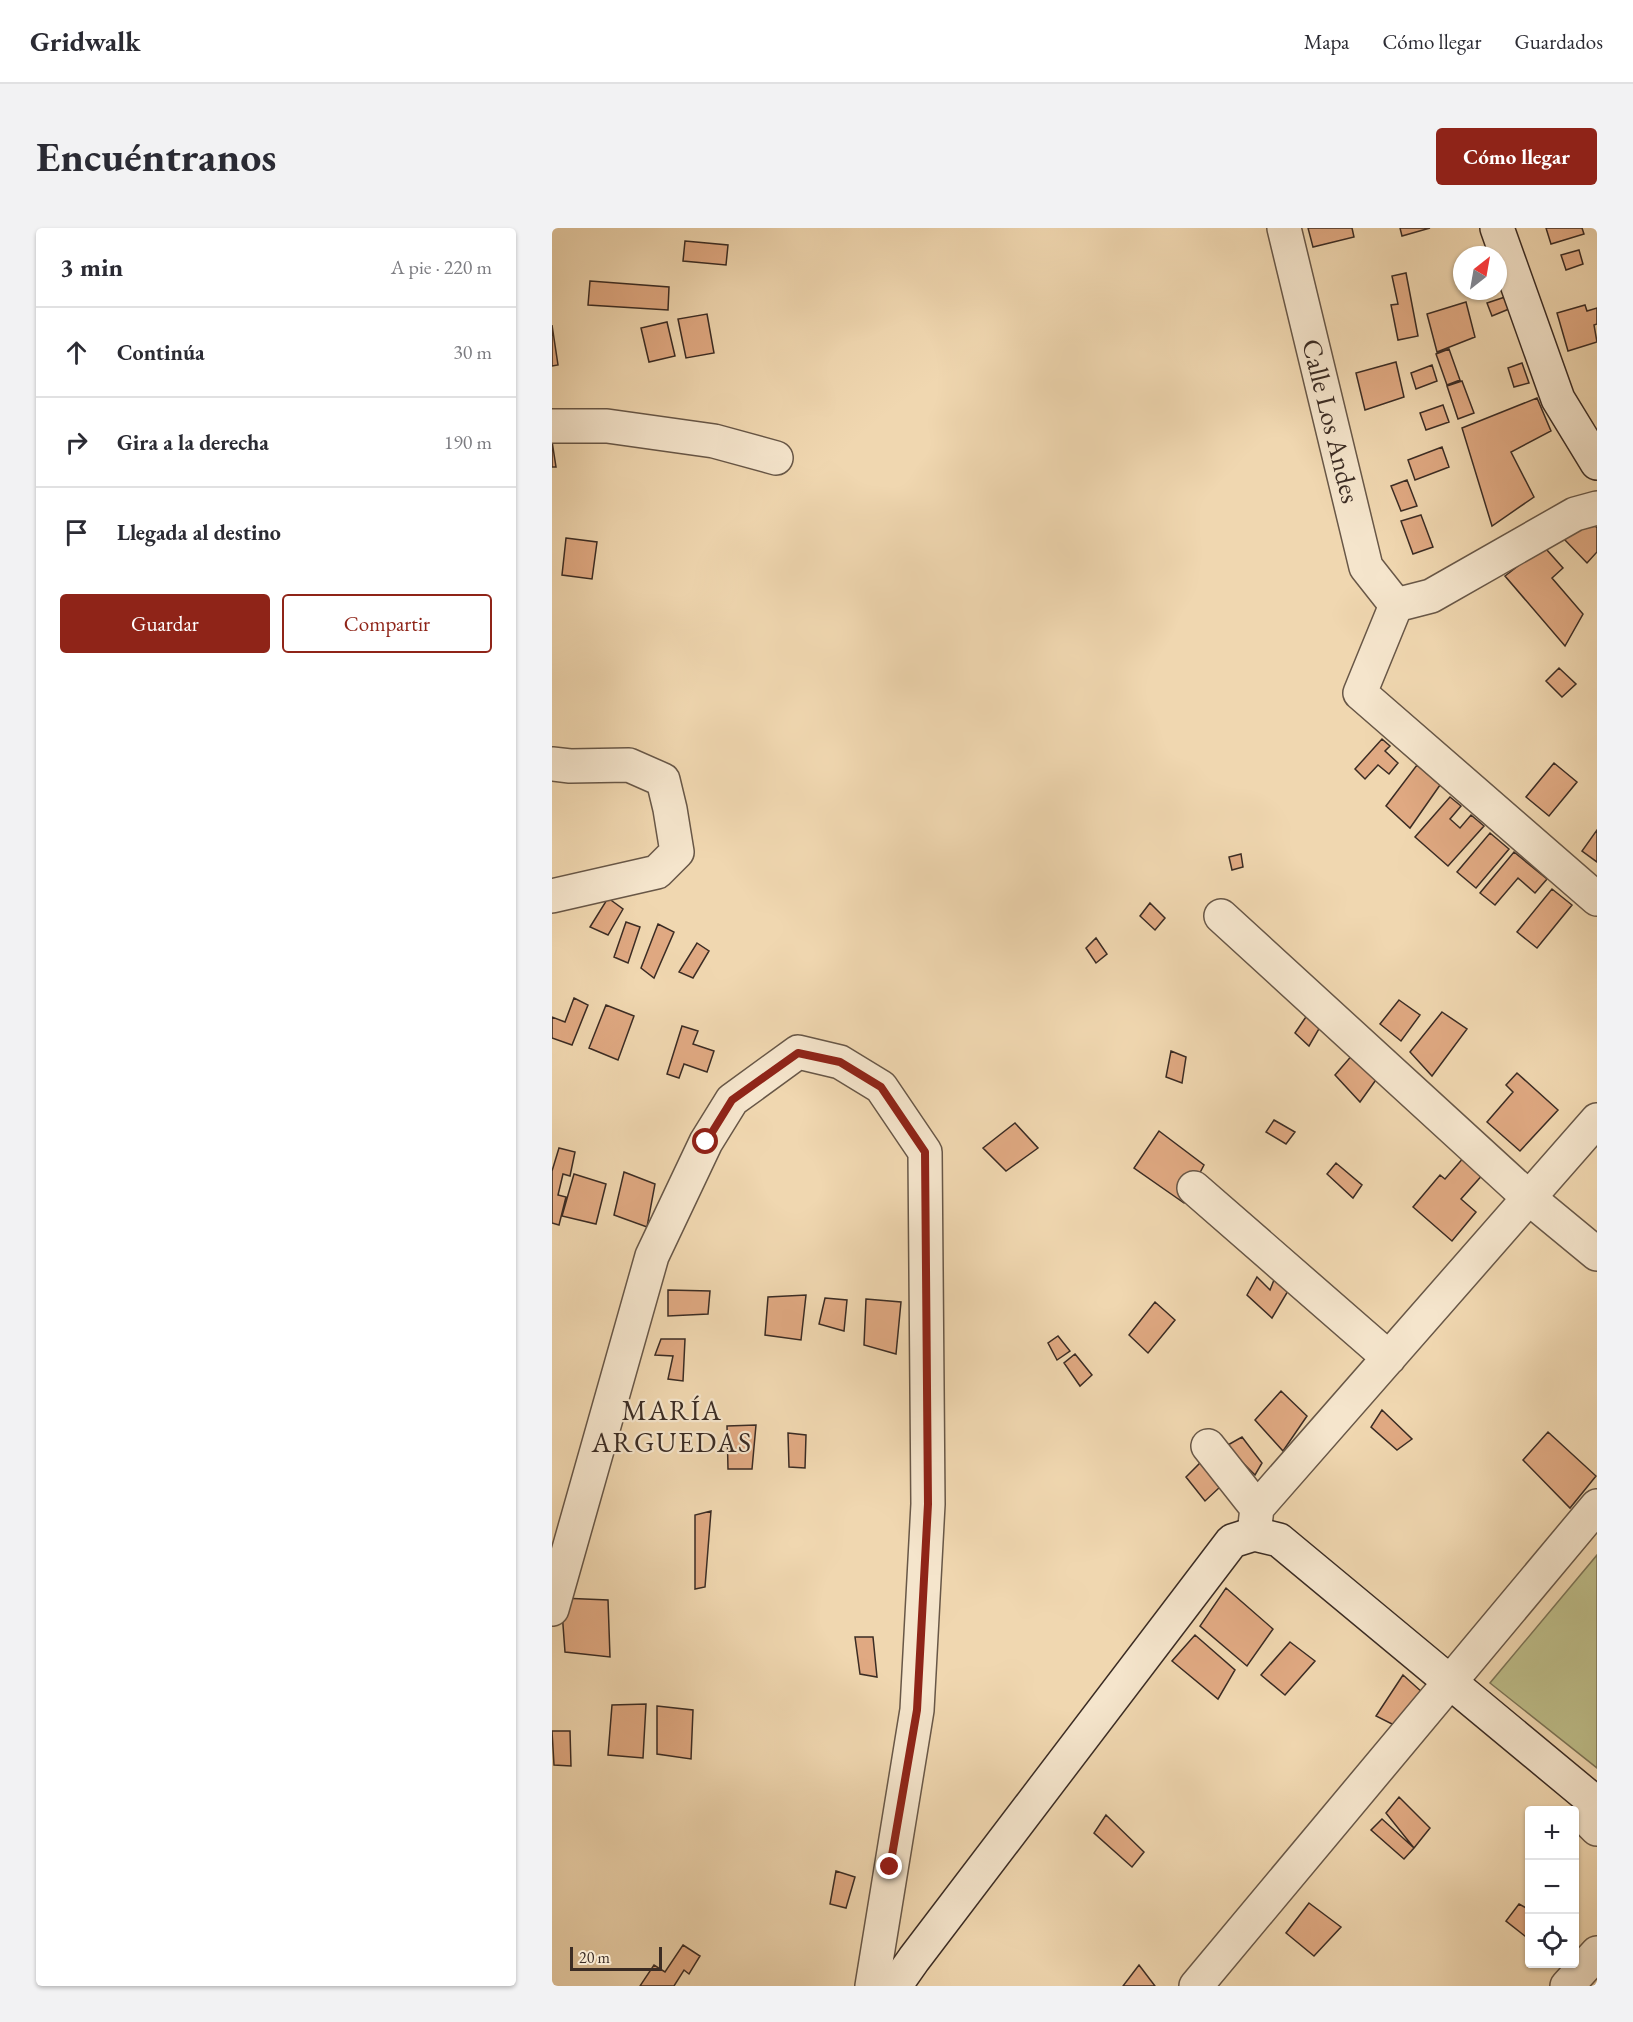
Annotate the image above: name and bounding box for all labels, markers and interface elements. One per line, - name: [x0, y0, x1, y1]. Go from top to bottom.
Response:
- text: Gridwalk: [30, 23, 141, 59]
- text: Mapa: [1304, 28, 1349, 55]
- text: Cómo llegar: [1382, 28, 1481, 55]
- text: Guardados: [1514, 28, 1603, 55]
- button: Cómo llegar: [1436, 128, 1597, 185]
- text: Encuéntranos: [36, 129, 276, 184]
- north arrow: [1453, 246, 1507, 300]
- text: 3 min: [60, 250, 123, 284]
- text: A pie · 220 m: [391, 254, 492, 280]
- street label: Calle Los Andes: [1294, 335, 1369, 507]
- icon: ahead: [60, 336, 93, 369]
- text: Continúa: [117, 338, 205, 367]
- text: 30 m: [453, 339, 492, 365]
- icon: right: [60, 426, 93, 459]
- text: Gira a la derecha: [117, 428, 269, 457]
- text: 190 m: [444, 429, 492, 455]
- icon: arrive: [60, 516, 93, 549]
- text: Llegada al destino: [117, 518, 281, 547]
- button: Guardar: [60, 594, 270, 653]
- button: Compartir: [282, 594, 492, 653]
- route start: [692, 1128, 718, 1154]
- district label: MARÍA ARGUEDAS: [591, 1392, 752, 1460]
- map controls: [1525, 1806, 1579, 1968]
- button: +: [1525, 1806, 1579, 1860]
- route end: [876, 1853, 902, 1879]
- button: −: [1525, 1860, 1579, 1914]
- button: locate: [1525, 1914, 1579, 1968]
- scale bar: [570, 1944, 662, 1972]
- text: 20 m: [579, 1947, 610, 1968]

